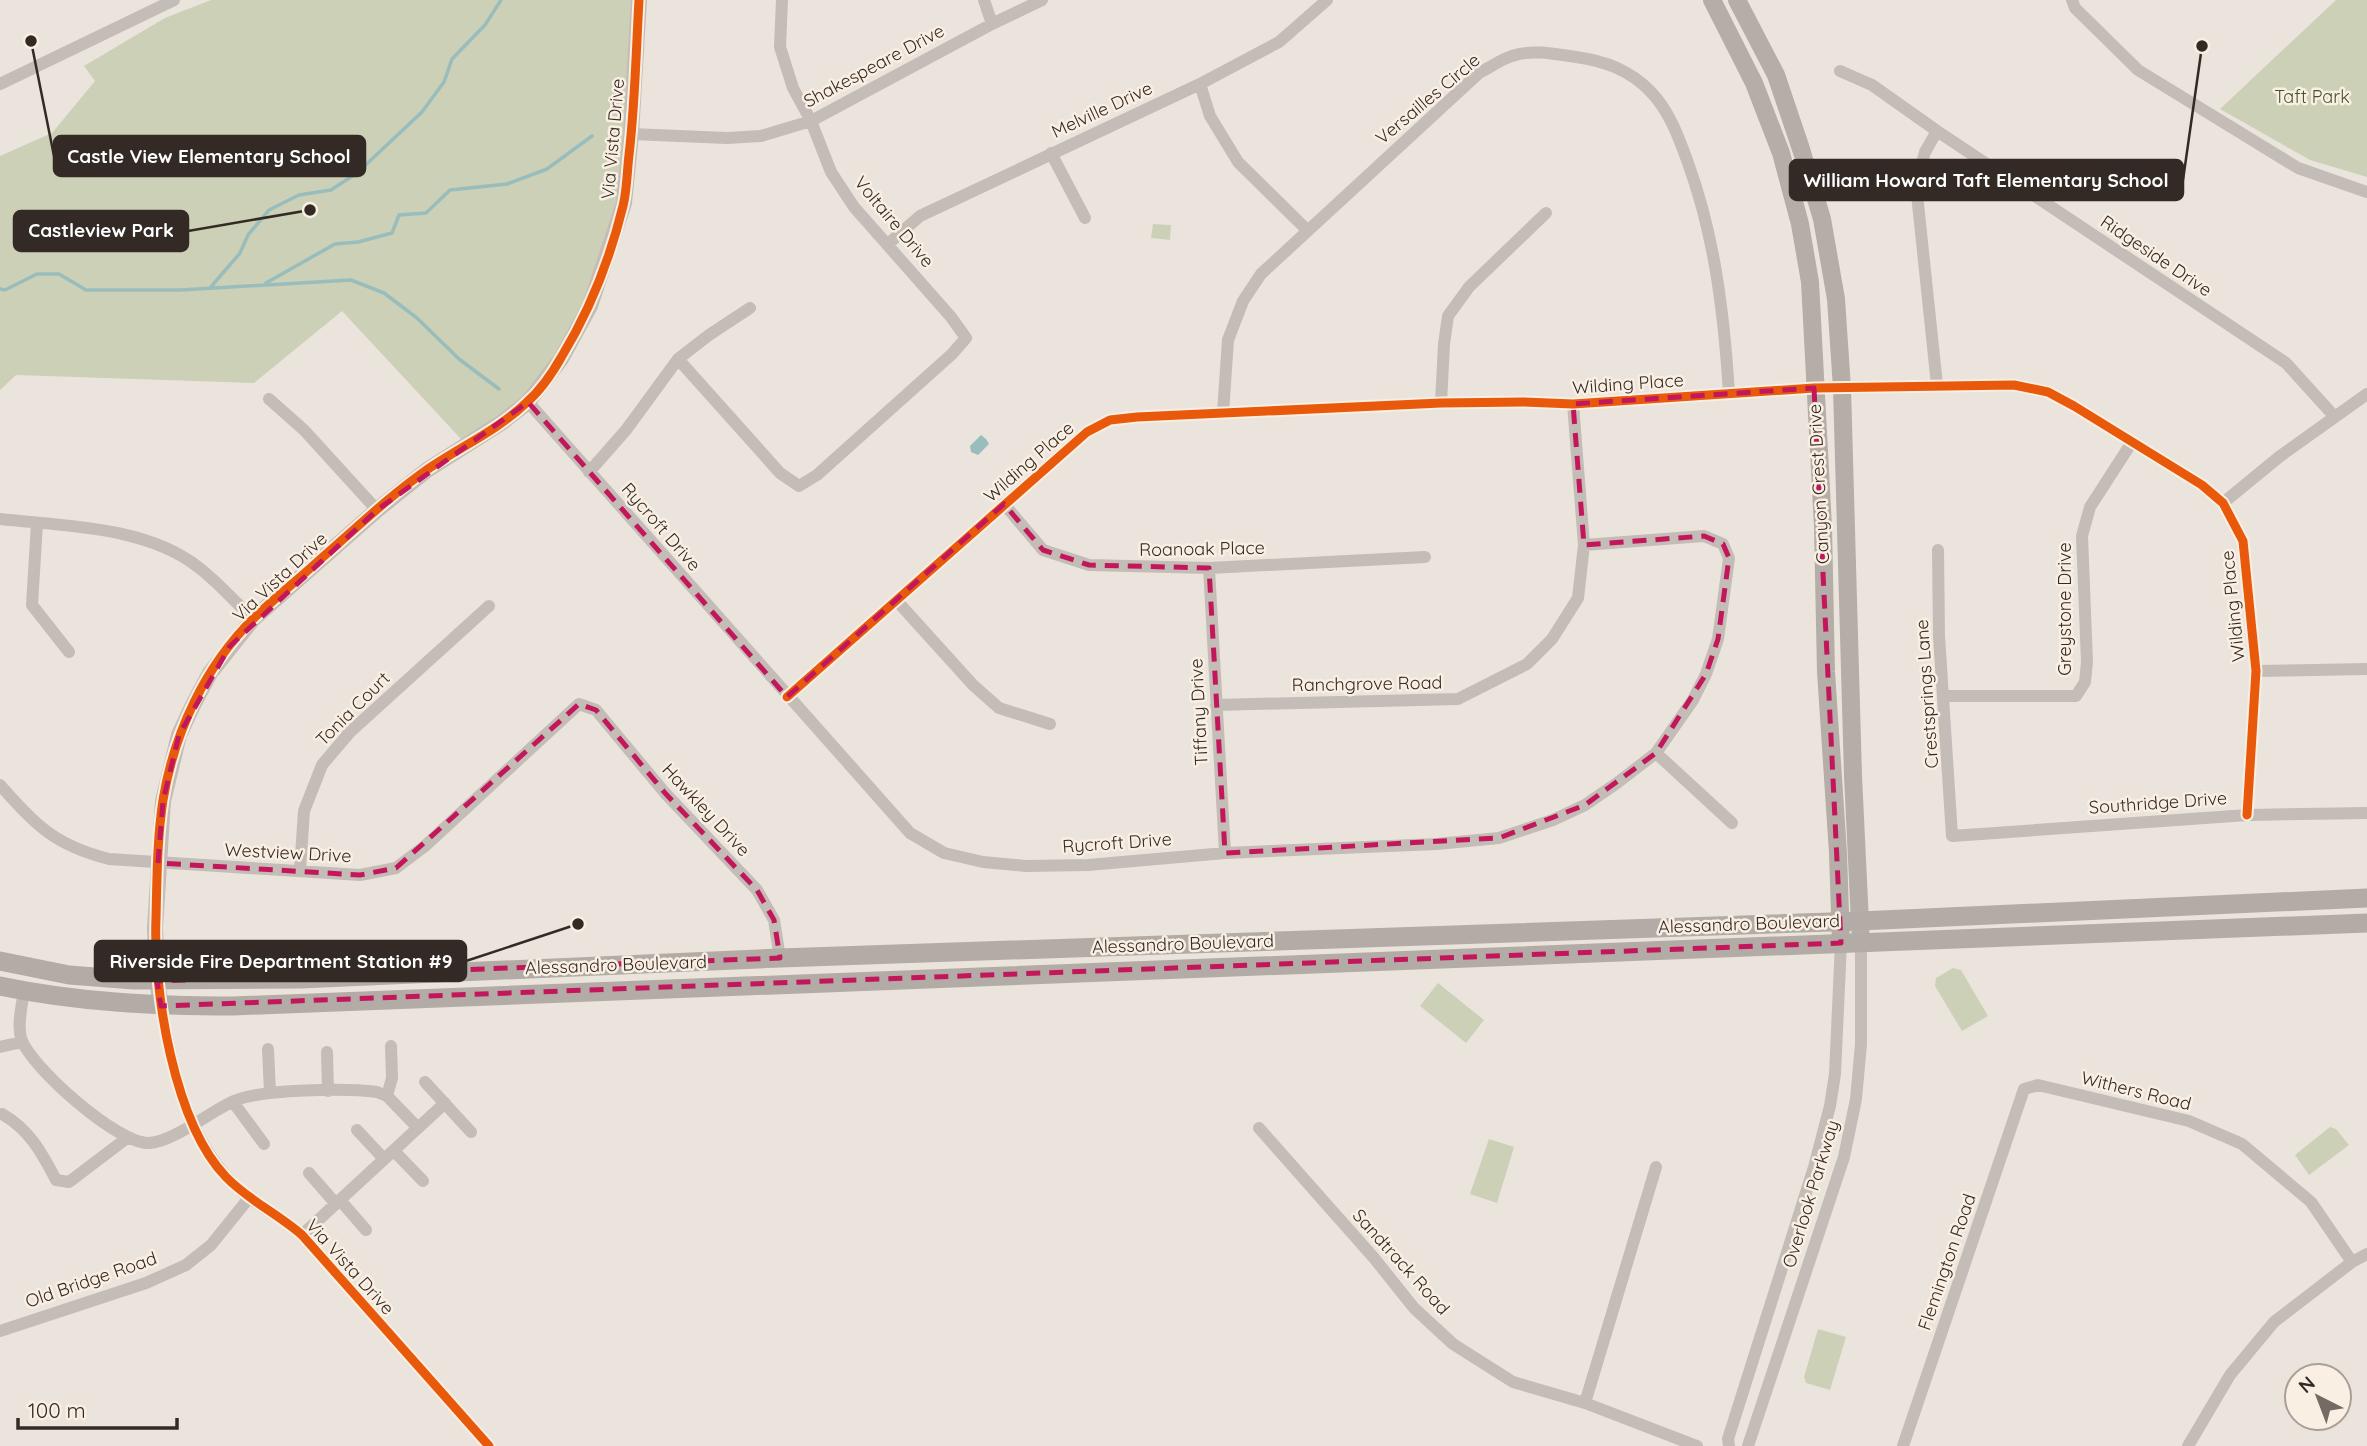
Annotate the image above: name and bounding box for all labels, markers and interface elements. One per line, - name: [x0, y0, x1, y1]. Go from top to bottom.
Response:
- street label: Shakespeare Drive: [799, 19, 948, 112]
- street label: Versailles Circle: [1371, 48, 1485, 149]
- street label: Melville Drive: [1048, 76, 1156, 143]
- street label: Via Vista Drive: [596, 78, 629, 200]
- park label: Taft Park: [2274, 85, 2350, 108]
- callout: Castle View Elementary School: [54, 136, 365, 176]
- text: Castle View Elementary School: [67, 144, 351, 168]
- callout: William Howard Taft Elementary School: [1790, 160, 2183, 200]
- text: William Howard Taft Elementary School: [1803, 168, 2169, 192]
- street label: Voltaire Drive: [849, 171, 939, 272]
- street label: Ridgeside Drive: [2096, 210, 2216, 301]
- callout: Castleview Park: [14, 211, 188, 251]
- text: Castleview Park: [28, 218, 174, 242]
- street label: Wilding Place: [1571, 368, 1685, 399]
- street label: Canyon Crest Drive: [1803, 403, 1834, 565]
- street label: Wilding Place: [979, 416, 1078, 507]
- street label: Rycroft Drive: [617, 478, 706, 576]
- street label: Via Vista Drive: [228, 527, 332, 626]
- street label: Roanoak Place: [1139, 536, 1265, 561]
- street label: Greystone Drive: [2053, 542, 2076, 676]
- street label: Wilding Place: [2215, 549, 2250, 663]
- street label: Crestsprings Lane: [1910, 619, 1943, 769]
- street label: Tiffany Drive: [1184, 658, 1213, 766]
- street label: Tonia Court: [311, 667, 395, 751]
- street label: Ranchgrove Road: [1291, 671, 1443, 696]
- street label: Hawkley Drive: [657, 758, 755, 861]
- street label: Southridge Drive: [2088, 786, 2228, 819]
- street label: Rycroft Drive: [1061, 827, 1173, 858]
- street label: Westview Drive: [224, 838, 352, 867]
- street label: Alessandro Boulevard: [1658, 909, 1840, 938]
- street label: Alessandro Boulevard: [1092, 929, 1274, 958]
- callout: Riverside Fire Department Station #9: [95, 941, 466, 981]
- text: Riverside Fire Department Station #9: [110, 949, 452, 973]
- street label: Alessandro Boulevard: [525, 950, 707, 979]
- street label: Withers Road: [2079, 1066, 2194, 1115]
- street label: Overlook Parkway: [1777, 1117, 1844, 1271]
- street label: Flemington Road: [1912, 1190, 1981, 1333]
- street label: Sandtrack Road: [1348, 1204, 1455, 1319]
- street label: Via Vista Drive: [301, 1214, 399, 1319]
- street label: Old Bridge Road: [22, 1246, 160, 1313]
- north arrow: [2283, 1362, 2353, 1432]
- text: N: [2293, 1371, 2320, 1398]
- scale bar: [18, 1386, 177, 1430]
- text: 100 m: [28, 1397, 86, 1423]

